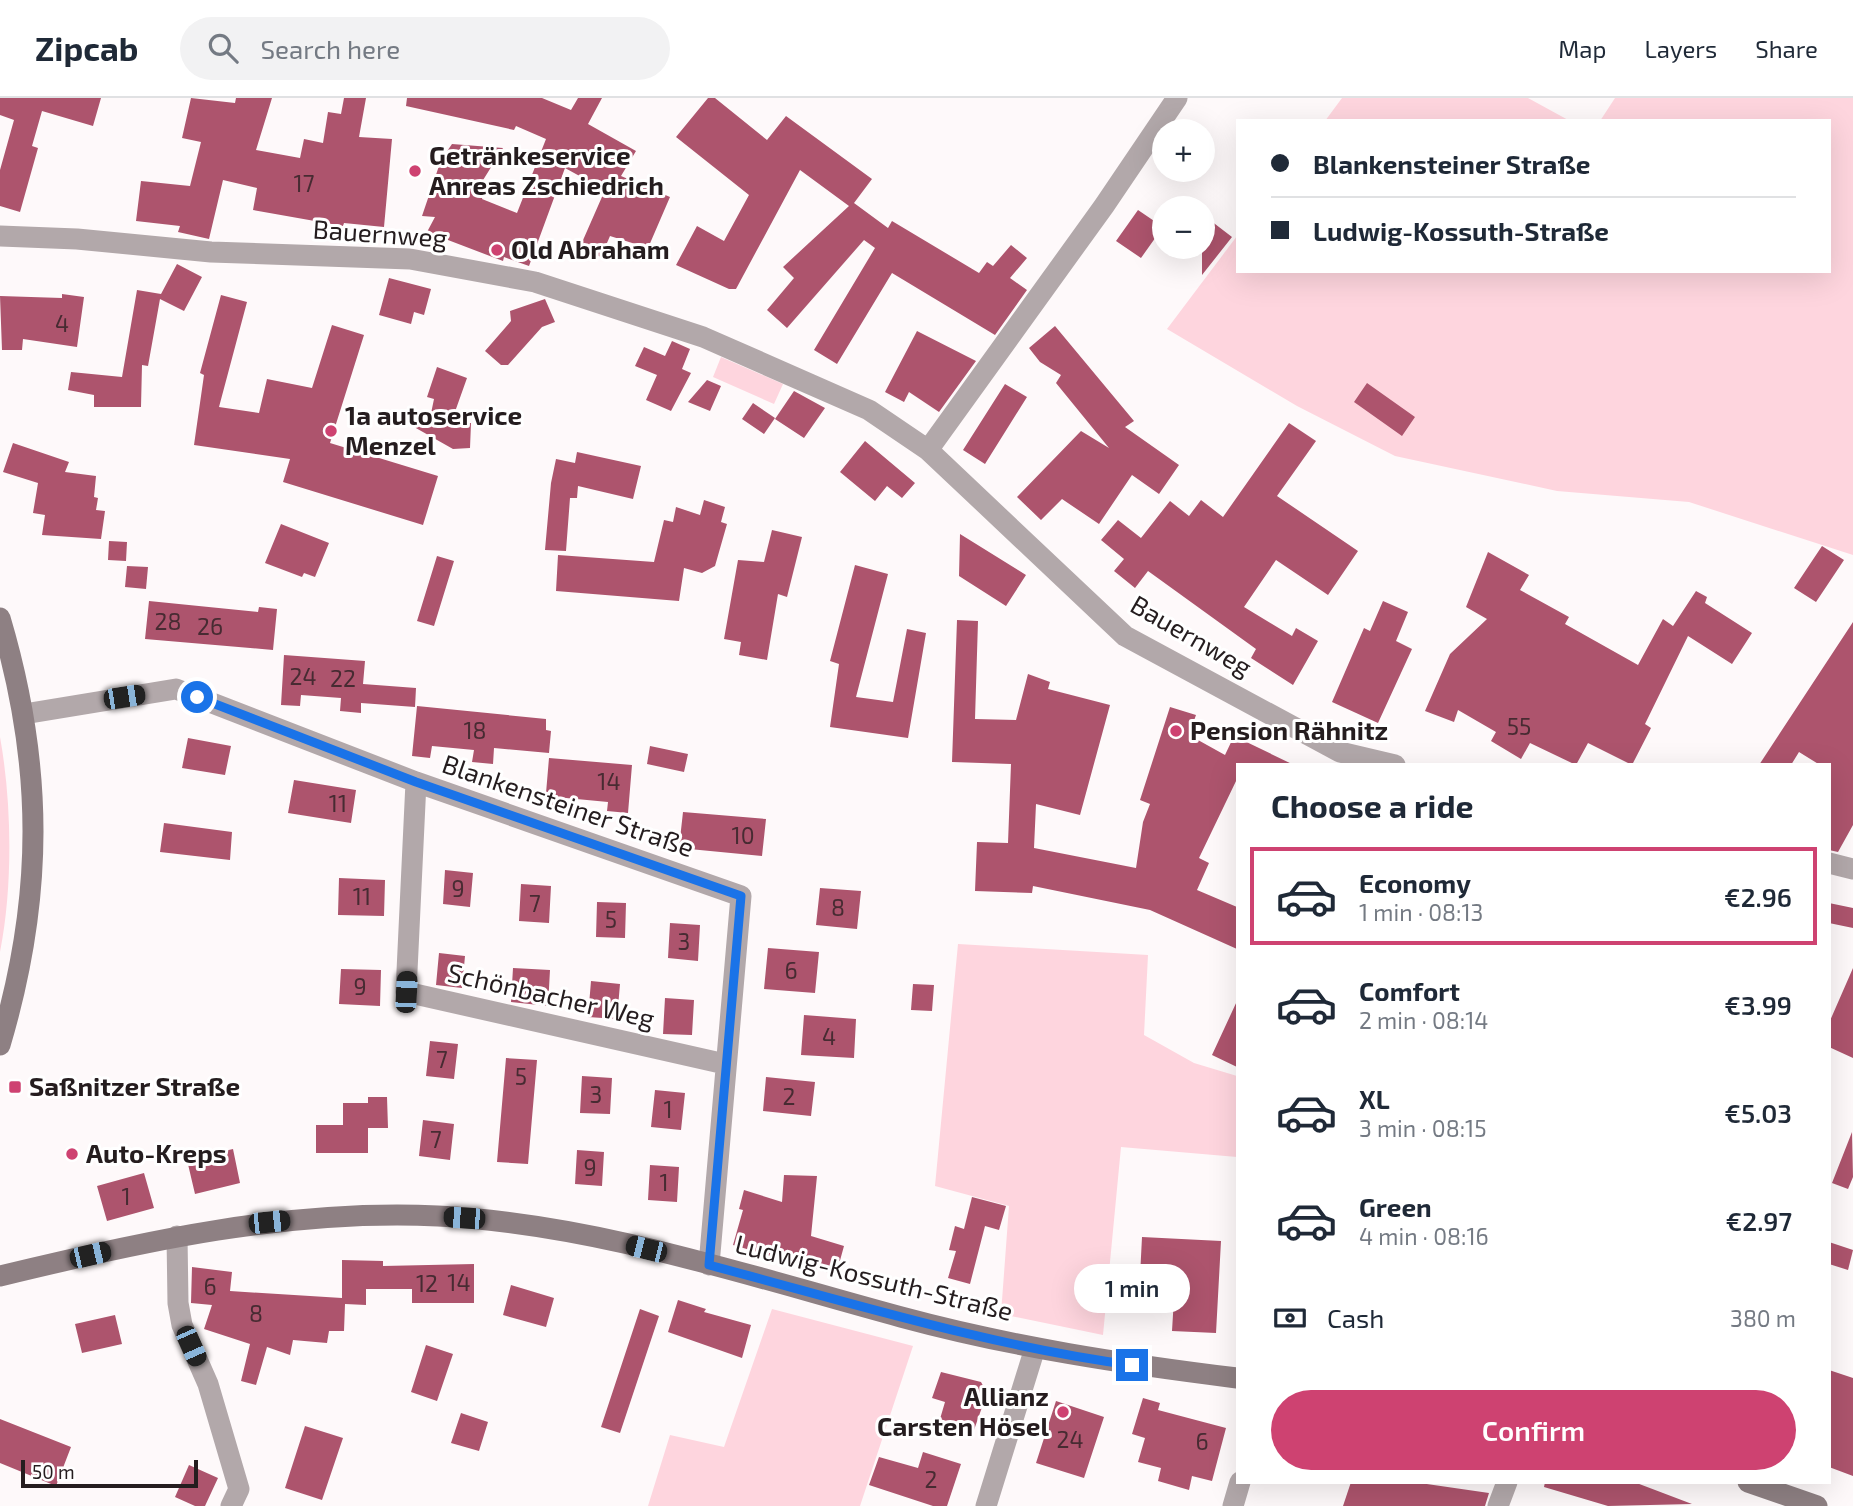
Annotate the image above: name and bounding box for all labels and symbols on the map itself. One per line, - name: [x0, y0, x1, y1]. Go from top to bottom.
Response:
- place label: Getränkeservice Anreas Zschiedrich: [429, 139, 664, 200]
- marker: Getränkeservice Anreas Zschiedrich: [407, 163, 423, 179]
- house number: 17: [294, 169, 315, 197]
- street label: Bauernweg: [312, 212, 448, 253]
- place label: Old Abraham: [511, 233, 670, 264]
- marker: Old Abraham: [489, 242, 505, 258]
- house number: 4: [55, 309, 69, 337]
- place label: 1a autoservice Menzel: [345, 399, 522, 460]
- marker: 1a autoservice Menzel: [323, 423, 339, 439]
- street label: Bauernweg: [1126, 588, 1258, 682]
- house number: 28: [155, 607, 181, 635]
- house number: 26: [197, 612, 223, 640]
- house number: 24: [289, 662, 317, 690]
- house number: 22: [330, 664, 356, 692]
- route start: [181, 681, 213, 713]
- car: [102, 683, 147, 711]
- house number: 55: [1507, 712, 1531, 740]
- place label: Pension Rähnitz: [1190, 714, 1388, 745]
- house number: 18: [463, 716, 487, 744]
- marker: Pension Rähnitz: [1168, 723, 1184, 739]
- street label: Blankensteiner Straße: [439, 747, 698, 862]
- house number: 14: [597, 767, 621, 795]
- house number: 11: [329, 789, 347, 817]
- house number: 10: [731, 821, 755, 849]
- house number: 9: [451, 874, 465, 902]
- house number: 11: [353, 882, 371, 910]
- house number: 7: [529, 889, 541, 917]
- house number: 8: [831, 893, 845, 921]
- house number: 5: [605, 905, 617, 933]
- house number: 3: [678, 927, 690, 955]
- street label: Schönbacher Weg: [445, 956, 658, 1033]
- house number: 6: [784, 956, 798, 984]
- car: [395, 970, 418, 1014]
- house number: 9: [353, 972, 367, 1000]
- house number: 4: [822, 1022, 836, 1050]
- house number: 7: [436, 1045, 448, 1073]
- house number: 5: [515, 1062, 527, 1090]
- place label: Saßnitzer Straße: [29, 1070, 240, 1101]
- marker: Saßnitzer Straße: [7, 1079, 23, 1095]
- house number: 3: [590, 1080, 602, 1108]
- house number: 2: [783, 1082, 795, 1110]
- house number: 1: [663, 1095, 673, 1123]
- house number: 7: [430, 1125, 442, 1153]
- place label: Auto-Kreps: [86, 1137, 227, 1168]
- marker: Auto-Kreps: [64, 1146, 80, 1162]
- house number: 9: [583, 1153, 597, 1181]
- house number: 1: [659, 1168, 669, 1196]
- house number: 1: [121, 1182, 131, 1210]
- car: [443, 1206, 486, 1230]
- car: [248, 1209, 291, 1235]
- street label: Ludwig-Kossuth-Straße: [732, 1227, 1016, 1326]
- car: [624, 1234, 669, 1264]
- car: [68, 1240, 113, 1270]
- callout: 1 min: [1074, 1264, 1190, 1312]
- house number: 14: [447, 1268, 471, 1296]
- house number: 12: [416, 1269, 438, 1297]
- house number: 6: [203, 1272, 217, 1300]
- house number: 8: [249, 1299, 263, 1327]
- car: [173, 1323, 210, 1369]
- route end: [1116, 1349, 1148, 1381]
- place label: Allianz Carsten Hösel: [877, 1380, 1049, 1441]
- marker: Allianz Carsten Hösel: [1055, 1404, 1071, 1420]
- house number: 24: [1056, 1425, 1084, 1453]
- house number: 6: [1195, 1427, 1209, 1455]
- scale bar: [21, 1457, 198, 1489]
- house number: 2: [925, 1465, 937, 1493]

